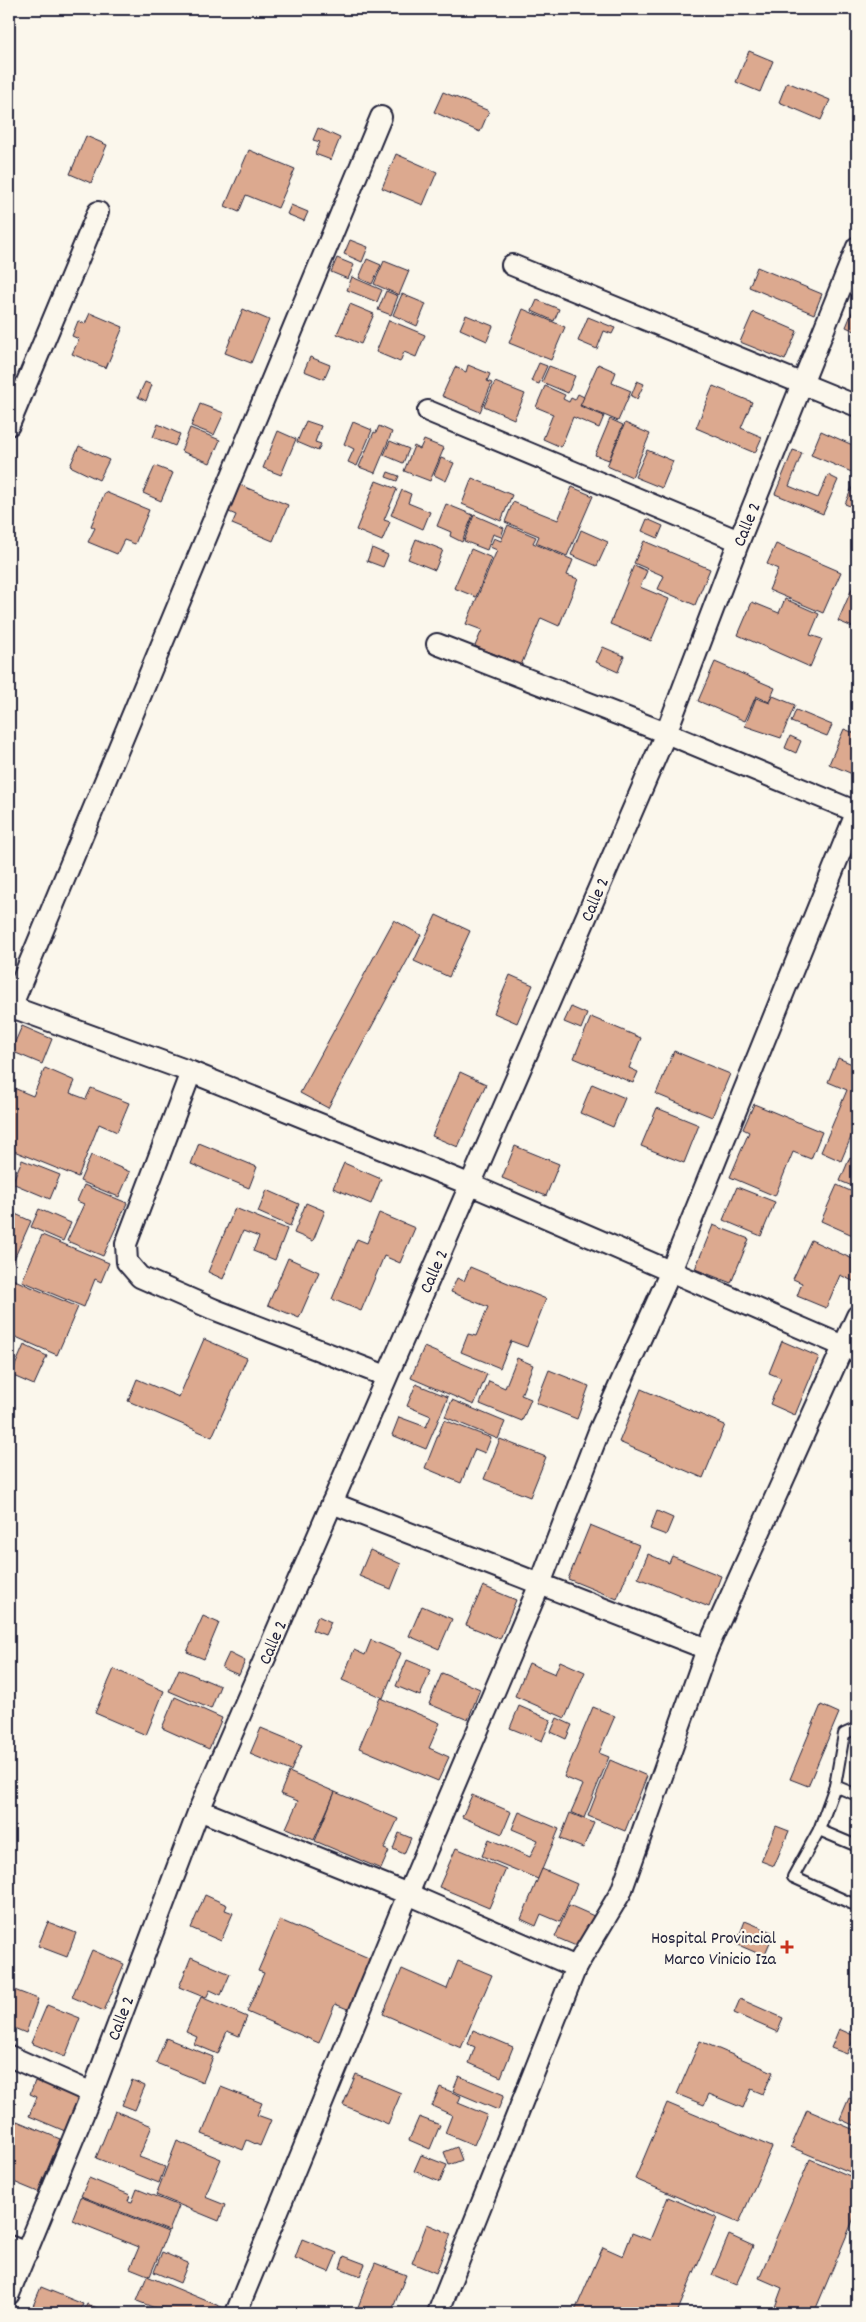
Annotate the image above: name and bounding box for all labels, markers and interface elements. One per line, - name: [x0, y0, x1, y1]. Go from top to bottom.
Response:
- street label: Calle 2: [728, 499, 768, 551]
- street label: Calle 2: [576, 874, 617, 926]
- street label: Calle 2: [415, 1246, 456, 1298]
- street label: Calle 2: [254, 1617, 295, 1669]
- place label: Hospital Provincial Marco Vinicio Iza: [651, 1927, 777, 1973]
- marker: Hospital Provincial Marco Vinicio Iza: [780, 1940, 794, 1954]
- street label: Calle 2: [102, 1993, 142, 2045]

